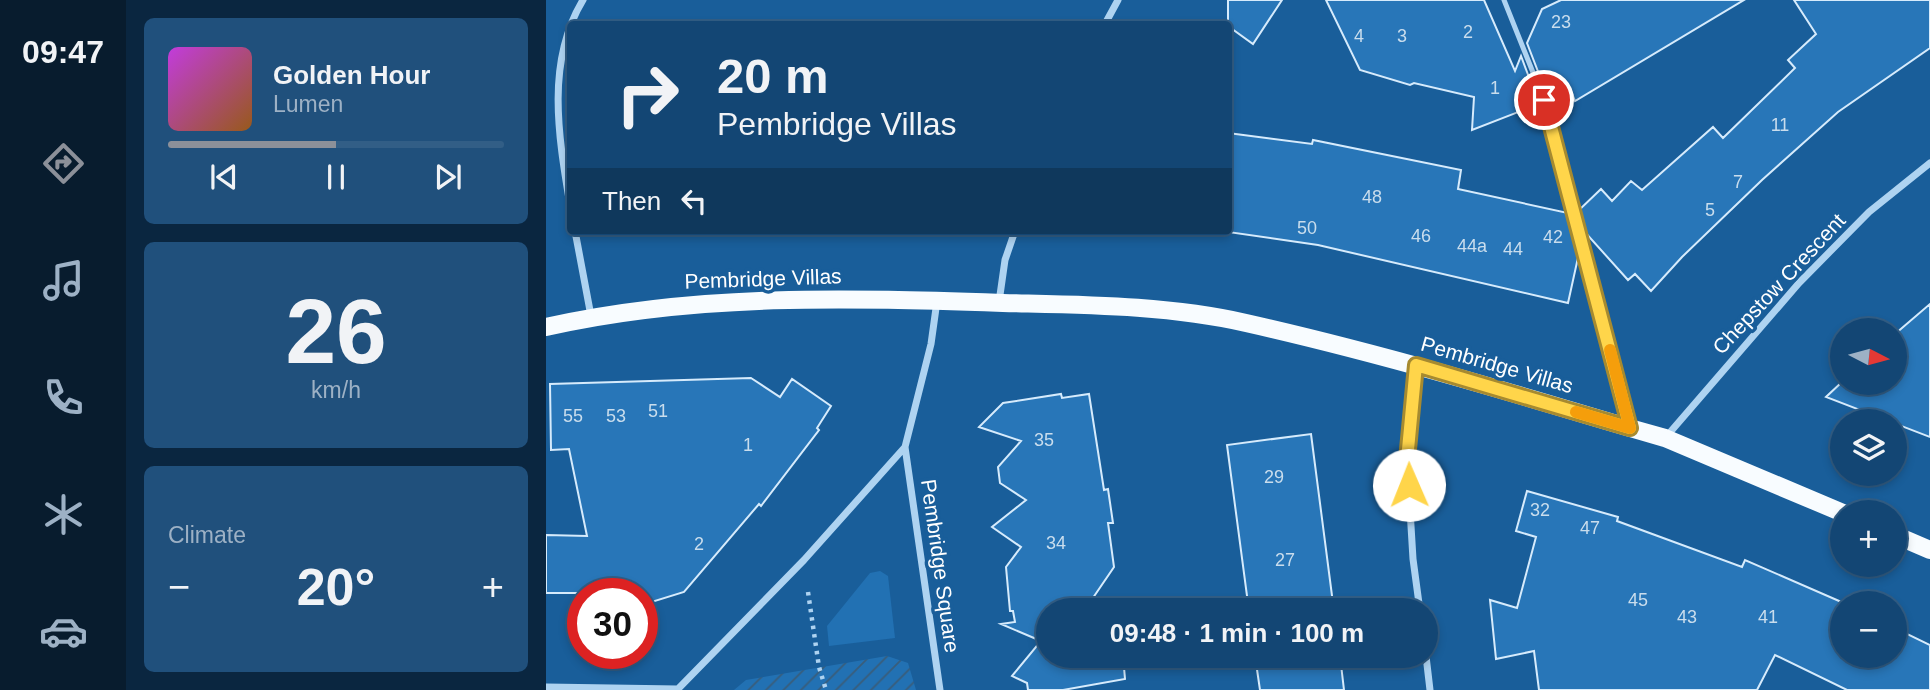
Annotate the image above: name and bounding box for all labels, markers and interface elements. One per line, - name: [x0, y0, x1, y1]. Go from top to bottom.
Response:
- house number: 23: [1551, 12, 1571, 32]
- house number: 2: [1463, 22, 1473, 42]
- house number: 4: [1354, 26, 1364, 46]
- house number: 3: [1397, 26, 1407, 46]
- text: 09:47: [22, 34, 104, 70]
- icon: right: [602, 49, 693, 140]
- text: 20 m: [717, 49, 829, 103]
- text: Golden Hour: [273, 60, 430, 90]
- pin: [1514, 70, 1574, 130]
- house number: 1: [1490, 78, 1500, 98]
- icon: arrive: [1525, 81, 1563, 119]
- text: Lumen: [273, 91, 343, 117]
- text: Pembridge Villas: [717, 106, 957, 142]
- house number: 11: [1771, 115, 1789, 135]
- icon: directions: [39, 139, 88, 188]
- icon: previous: [205, 158, 243, 196]
- icon: pause: [317, 158, 355, 196]
- icon: next: [429, 158, 467, 196]
- house number: 7: [1733, 172, 1743, 192]
- icon: left: [675, 182, 713, 220]
- text: Then: [602, 186, 661, 216]
- house number: 48: [1362, 187, 1382, 207]
- house number: 5: [1705, 200, 1715, 220]
- street label: Chepstow Crescent: [1708, 209, 1850, 359]
- house number: 50: [1297, 218, 1317, 238]
- house number: 46: [1411, 226, 1431, 246]
- house number: 42: [1543, 227, 1563, 247]
- house number: 44a: [1457, 236, 1488, 256]
- house number: 44: [1503, 239, 1523, 259]
- icon: music: [39, 256, 88, 305]
- street label: Pembridge Villas: [684, 264, 842, 293]
- text: 26: [285, 281, 387, 382]
- north arrow: [1830, 318, 1908, 396]
- map controls: [1830, 318, 1907, 668]
- street label: Pembridge Villas: [1418, 332, 1576, 397]
- icon: phone: [39, 373, 88, 422]
- text: km/h: [311, 377, 361, 403]
- house number: 51: [648, 401, 668, 421]
- house number: 55: [563, 406, 583, 426]
- house number: 53: [606, 406, 626, 426]
- button: layers: [1830, 409, 1907, 486]
- house number: 35: [1034, 430, 1054, 450]
- house number: 1: [743, 435, 753, 455]
- position arrow: [1372, 448, 1446, 522]
- house number: 29: [1264, 467, 1284, 487]
- street label: Pembridge Square: [917, 478, 964, 654]
- icon: climate: [39, 490, 88, 539]
- house number: 32: [1530, 500, 1550, 520]
- button: +: [1830, 500, 1907, 577]
- house number: 47: [1580, 518, 1600, 538]
- text: Climate: [168, 522, 246, 548]
- house number: 34: [1046, 533, 1066, 553]
- house number: 2: [694, 534, 704, 554]
- house number: 27: [1275, 550, 1295, 570]
- text: 20°: [297, 558, 375, 616]
- text: −: [168, 566, 190, 608]
- text: +: [482, 566, 504, 608]
- speed limit sign: 30: [567, 578, 658, 669]
- house number: 45: [1628, 590, 1648, 610]
- button: −: [1830, 591, 1907, 668]
- icon: car: [39, 607, 88, 656]
- house number: 43: [1677, 607, 1697, 627]
- house number: 41: [1758, 607, 1778, 627]
- text: 09:48 · 1 min · 100 m: [1110, 618, 1364, 648]

